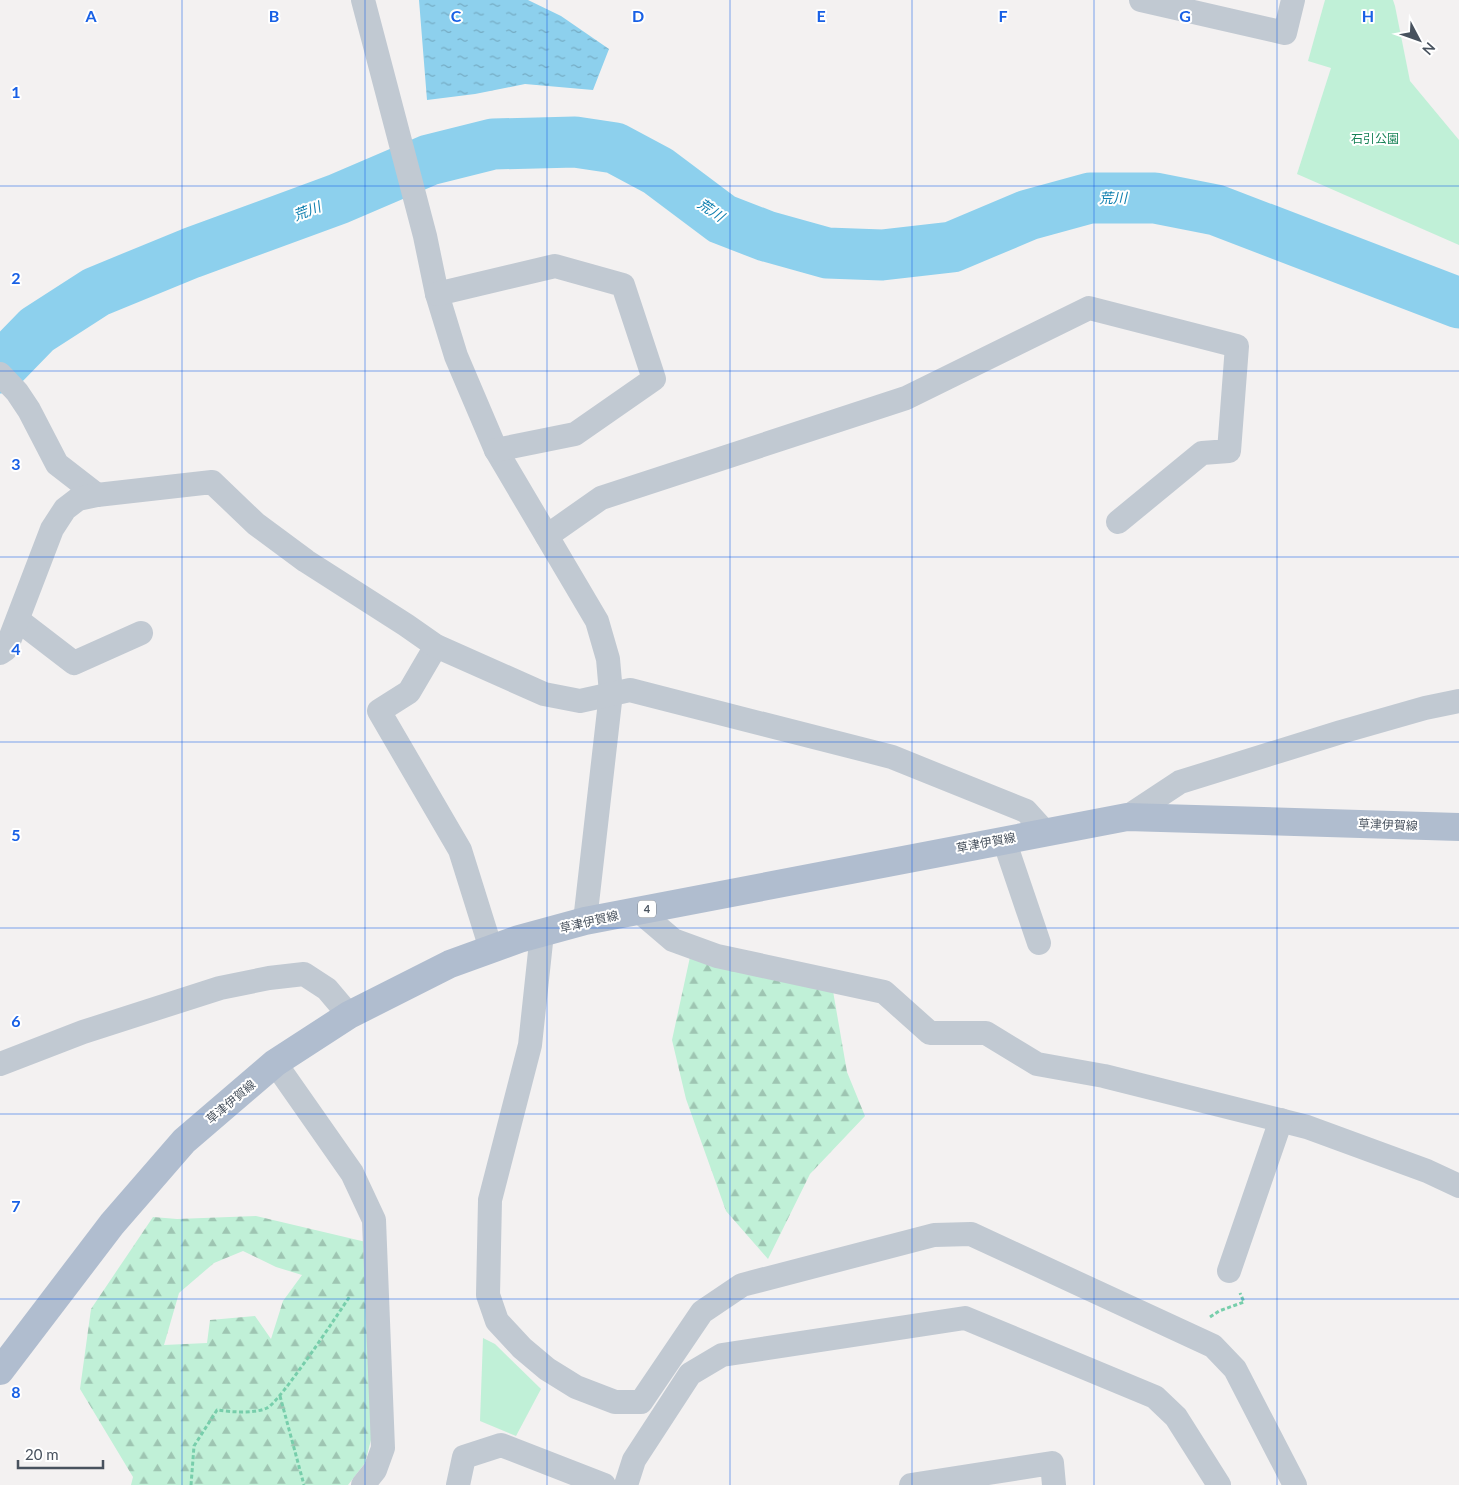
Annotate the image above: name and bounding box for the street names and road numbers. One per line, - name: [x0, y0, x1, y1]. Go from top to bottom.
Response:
- street label: 草津伊賀線: [1358, 816, 1418, 833]
- street label: 草津伊賀線: [955, 829, 1017, 856]
- road number: 4: [638, 901, 656, 918]
- street label: 草津伊賀線: [558, 907, 620, 936]
- street label: 草津伊賀線: [203, 1077, 258, 1127]

